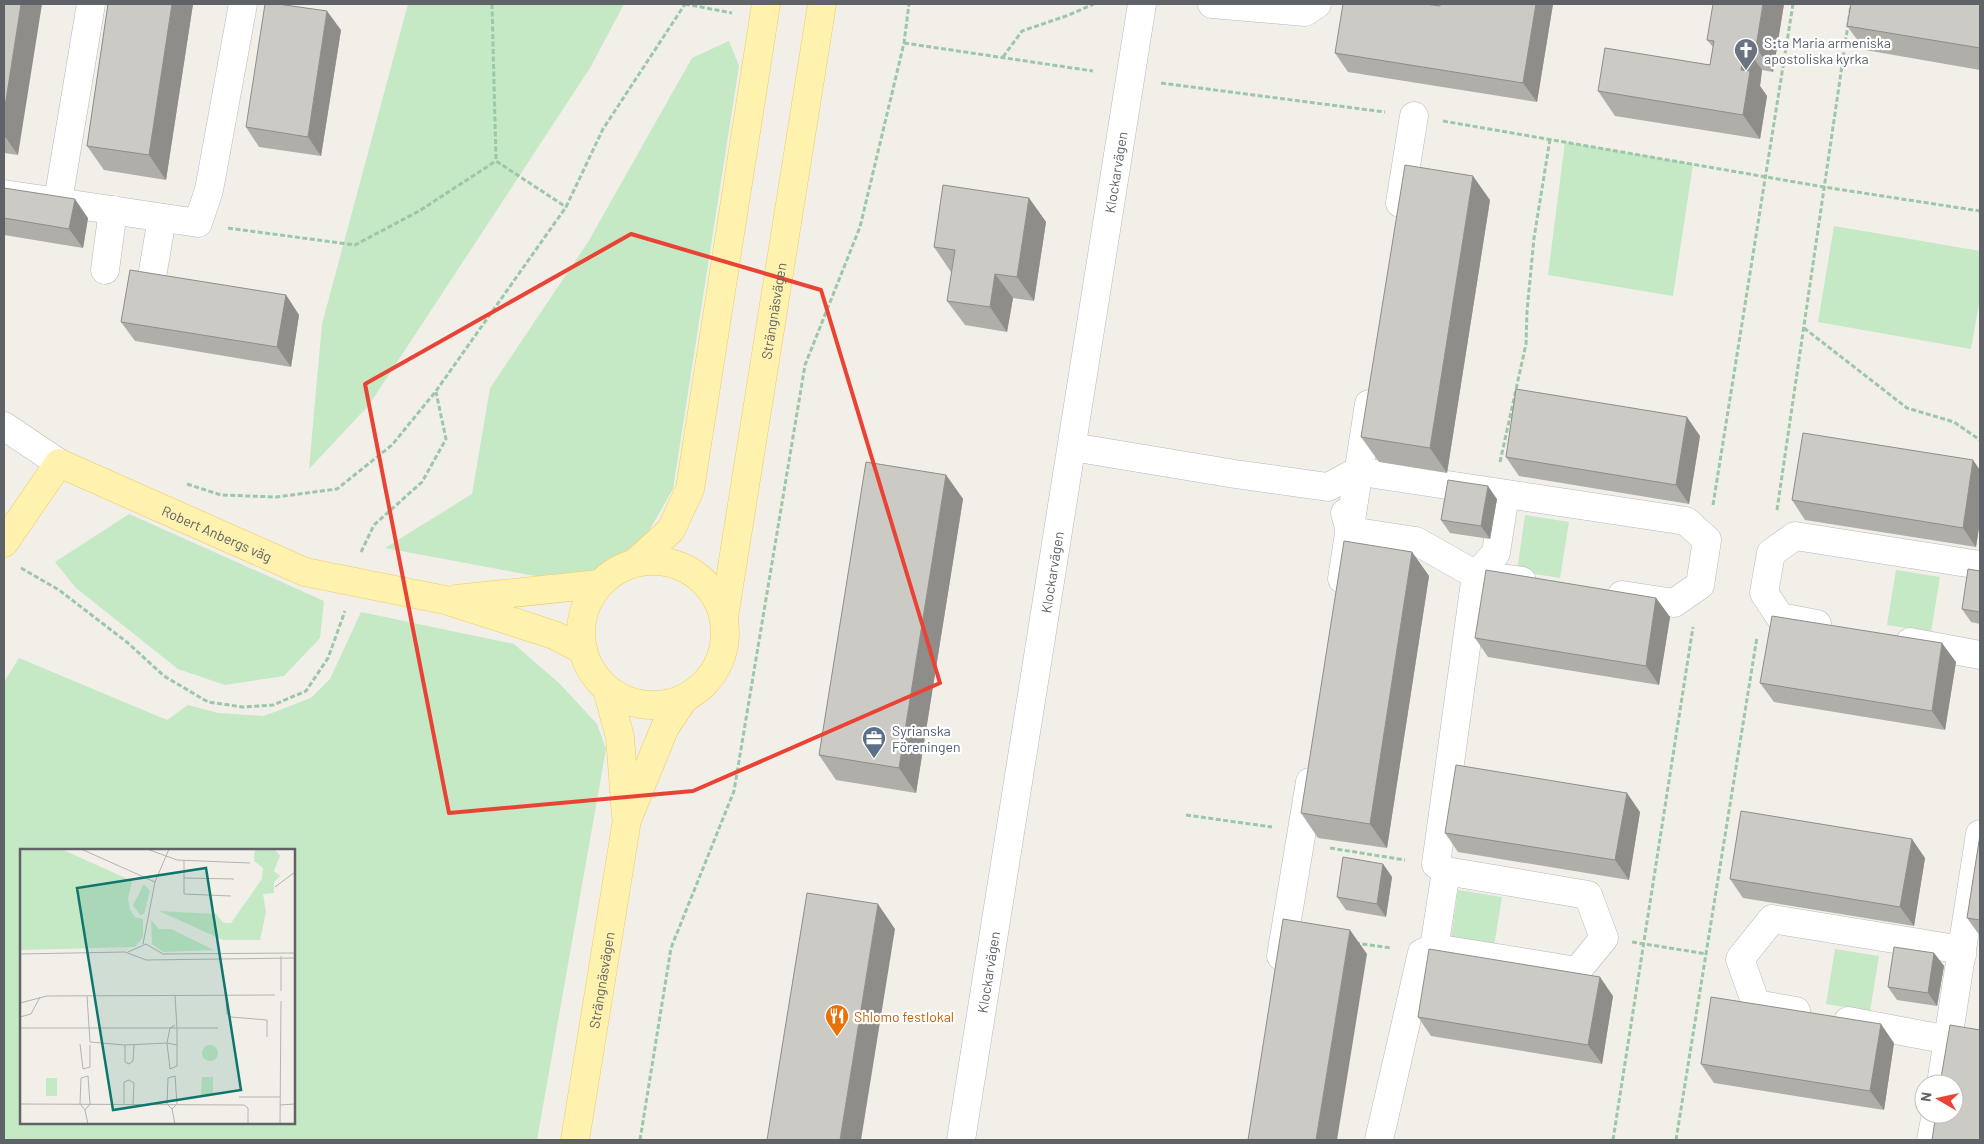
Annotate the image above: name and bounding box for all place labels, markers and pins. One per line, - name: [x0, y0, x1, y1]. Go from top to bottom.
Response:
- place label: S:ta Maria armeniska apostoliska kyrka: [1764, 34, 1891, 67]
- church icon: S:ta Maria armeniska apostoliska kyrka: [1733, 37, 1759, 71]
- place label: Syrianska Föreningen: [892, 722, 961, 755]
- office icon: Syrianska Föreningen: [861, 725, 887, 759]
- restaurant icon: Shlomo festlokal: [824, 1003, 850, 1037]
- place label: Shlomo festlokal: [854, 1008, 954, 1025]

